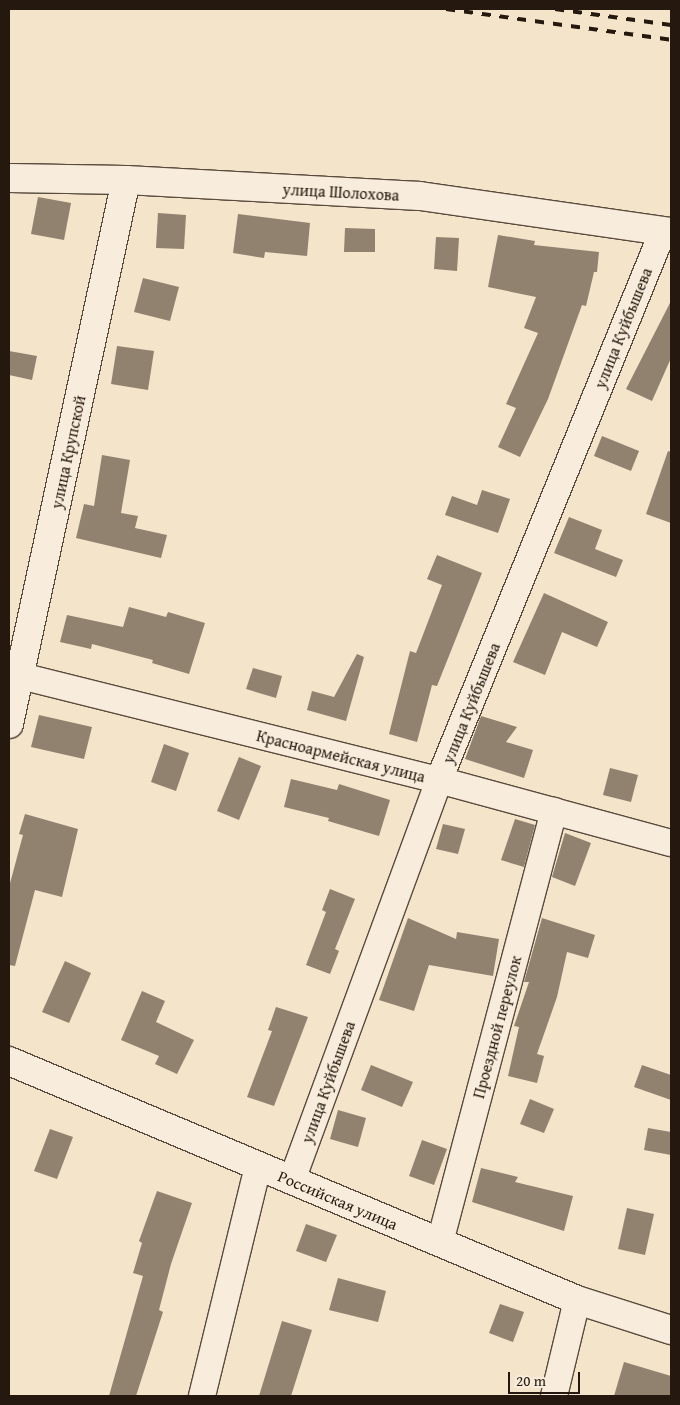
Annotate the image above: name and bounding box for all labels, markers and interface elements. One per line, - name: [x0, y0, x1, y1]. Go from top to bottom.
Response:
- street label: улица Шолохова: [282, 179, 400, 205]
- street label: улица Куйбышева: [590, 265, 656, 391]
- street label: улица Крупской: [47, 394, 89, 510]
- street label: улица Куйбышева: [438, 640, 504, 766]
- street label: Красноармейская улица: [255, 726, 427, 786]
- street label: Проездной переулок: [469, 954, 525, 1100]
- street label: улица Куйбышева: [297, 1018, 359, 1146]
- street label: Российская улица: [275, 1166, 401, 1234]
- scale bar: [510, 1362, 582, 1394]
- text: 20 m: [516, 1370, 546, 1391]

